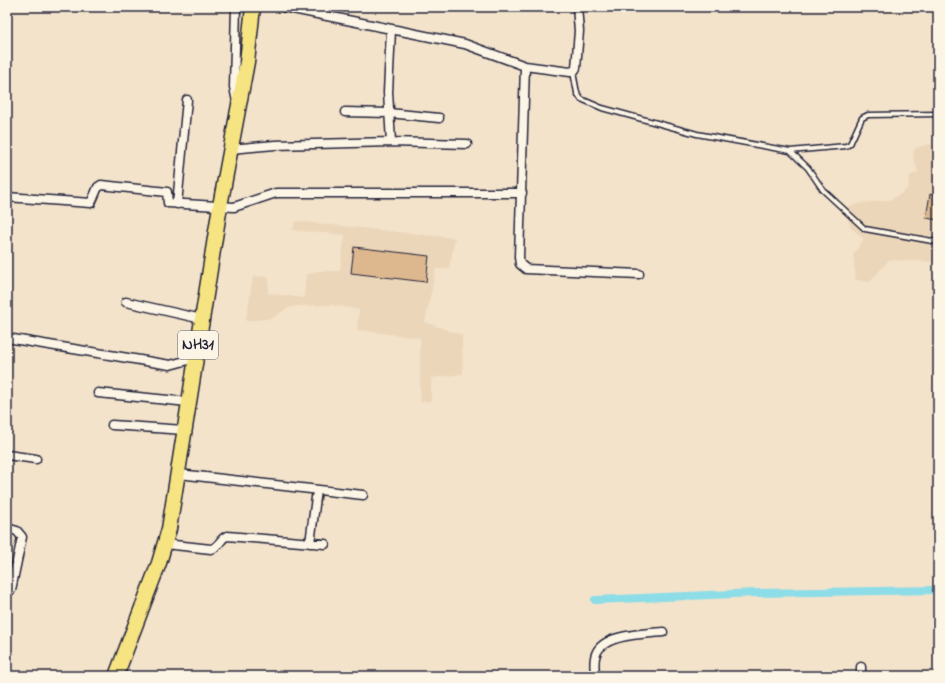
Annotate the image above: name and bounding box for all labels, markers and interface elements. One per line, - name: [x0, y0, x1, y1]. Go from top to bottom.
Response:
- road number: NH31: [178, 331, 218, 359]

